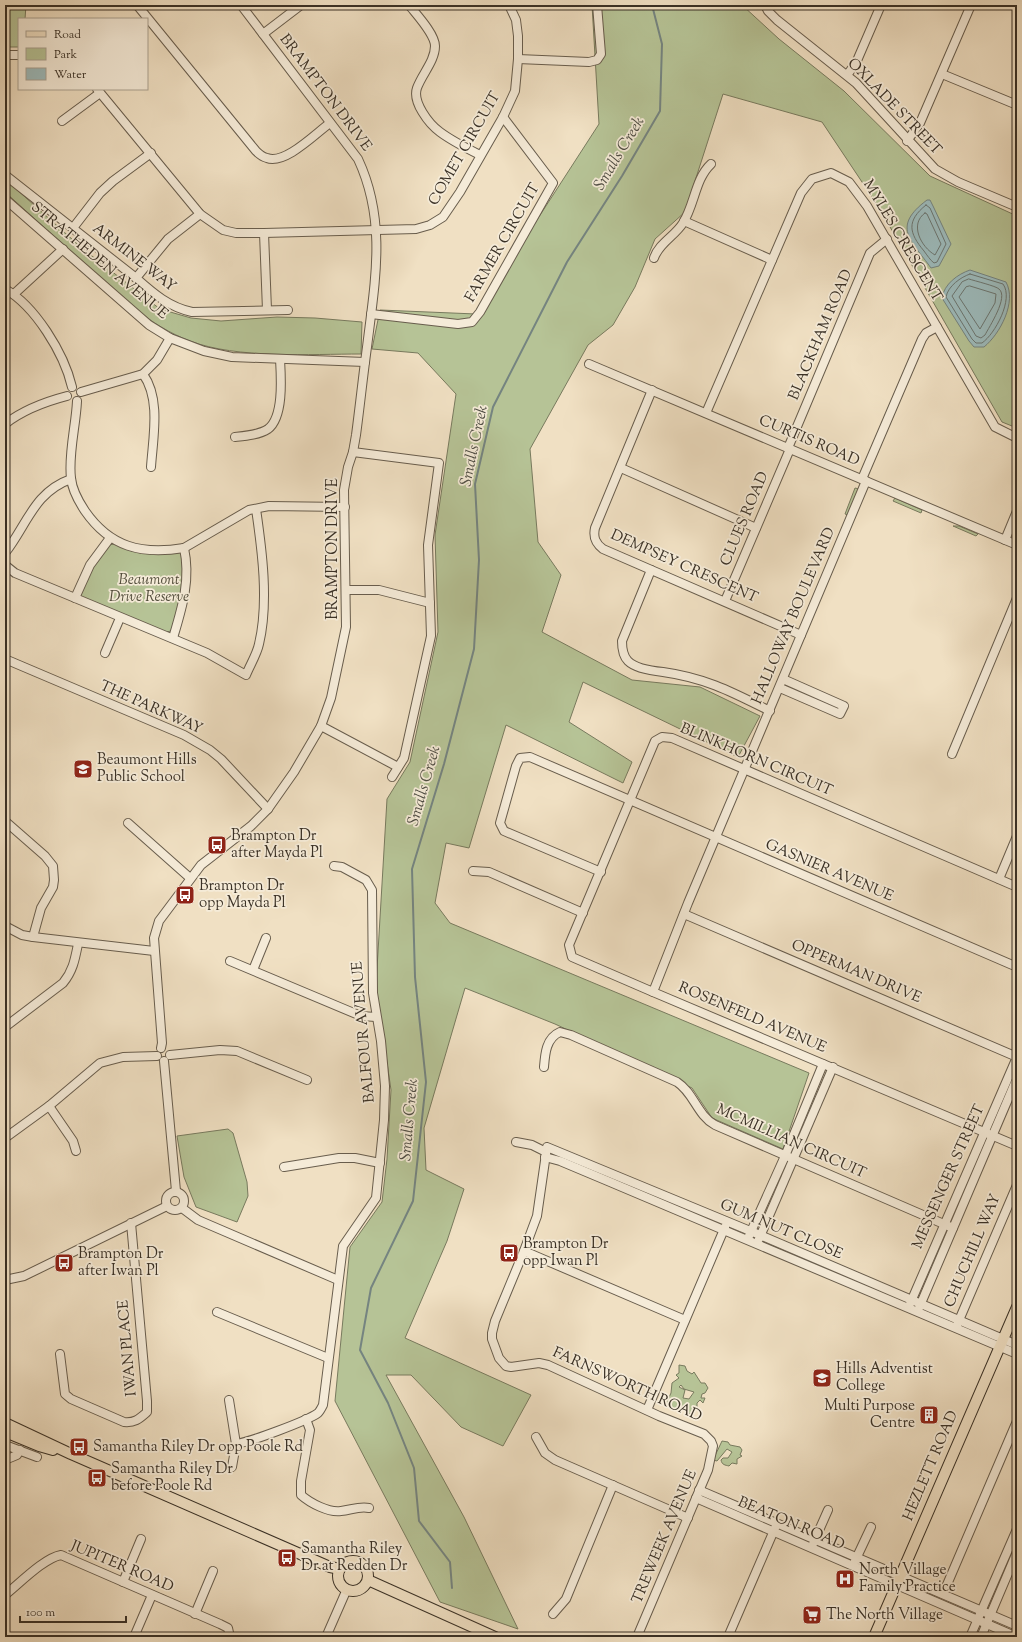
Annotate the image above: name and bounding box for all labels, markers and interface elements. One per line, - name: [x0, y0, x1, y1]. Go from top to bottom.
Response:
- legend: [18, 18, 148, 90]
- text: Road: [54, 26, 81, 44]
- street label: BRAMPTON DRIVE: [274, 30, 376, 156]
- text: Park: [54, 46, 77, 64]
- street label: OXLADE STREET: [842, 54, 946, 161]
- text: Water: [54, 66, 87, 84]
- street label: COMET CIRCUIT: [424, 88, 506, 210]
- water label: Smalls Creek: [589, 113, 651, 195]
- street label: MYLES CRESCENT: [857, 176, 947, 306]
- street label: FARMER CIRCUIT: [460, 179, 546, 306]
- street label: STRATHEDEN AVENUE: [26, 197, 172, 325]
- street label: ARMINE WAY: [88, 219, 181, 298]
- street label: BLACKHAM ROAD: [784, 266, 858, 404]
- water label: Smalls Creek: [455, 403, 495, 489]
- street label: CURTIS ROAD: [755, 410, 863, 472]
- street label: CLUES ROAD: [716, 468, 774, 569]
- street label: BRAMPTON DRIVE: [323, 478, 344, 620]
- street label: HALLOWAY BOULEVARD: [747, 524, 841, 708]
- street label: DEMPSEY CRESCENT: [607, 525, 762, 609]
- park label: Beaumont Drive Reserve: [109, 570, 189, 608]
- street label: THE PARKWAY: [96, 676, 206, 740]
- street label: BLINKHORN CIRCUIT: [676, 718, 836, 802]
- water label: Smalls Creek: [403, 743, 447, 829]
- place label: Beaumont Hills Public School: [97, 750, 197, 788]
- school or university icon: Beaumont Hills Public School: [72, 758, 94, 780]
- place label: Brampton Dr after Mayda Pl: [231, 826, 323, 864]
- bus stop icon: Brampton Dr after Mayda Pl: [206, 834, 228, 856]
- street label: GASNIER AVENUE: [762, 834, 896, 908]
- place label: Brampton Dr opp Mayda Pl: [199, 876, 286, 914]
- bus stop icon: Brampton Dr opp Mayda Pl: [174, 884, 196, 906]
- street label: OPPERMAN DRIVE: [788, 935, 924, 1009]
- street label: BALFOUR AVENUE: [347, 960, 381, 1104]
- street label: ROSENFELD AVENUE: [675, 977, 829, 1059]
- water label: Smalls Creek: [395, 1078, 425, 1162]
- street label: MCMILLIAN CIRCUIT: [713, 1099, 870, 1185]
- street label: MESSENGER STREET: [908, 1101, 990, 1253]
- street label: CHUCHILL WAY: [940, 1191, 1007, 1311]
- street label: GUM NUT CLOSE: [716, 1195, 846, 1265]
- place label: Brampton Dr opp Iwan Pl: [523, 1234, 609, 1272]
- bus stop icon: Brampton Dr opp Iwan Pl: [498, 1242, 520, 1264]
- place label: Brampton Dr after Iwan Pl: [78, 1244, 164, 1282]
- bus stop icon: Brampton Dr after Iwan Pl: [53, 1252, 75, 1274]
- street label: IWAN PLACE: [113, 1299, 143, 1397]
- street label: FARNSWORTH ROAD: [549, 1343, 705, 1428]
- place label: Hills Adventist College: [836, 1359, 933, 1397]
- school or university icon: Hills Adventist College: [811, 1367, 833, 1389]
- place label: Multi Purpose Centre: [824, 1396, 915, 1434]
- building icon: Multi Purpose Centre: [918, 1404, 940, 1426]
- street label: HEZLETT ROAD: [898, 1407, 964, 1525]
- bus stop icon: Samantha Riley Dr opp Poole Rd: [68, 1436, 90, 1458]
- place label: Samantha Riley Dr opp Poole Rd: [93, 1437, 304, 1458]
- place label: Samantha Riley Dr before Poole Rd: [111, 1459, 233, 1497]
- bus stop icon: Samantha Riley Dr before Poole Rd: [86, 1467, 108, 1489]
- street label: TREWEEK AVENUE: [627, 1467, 703, 1607]
- street label: BEATON ROAD: [734, 1492, 848, 1556]
- street label: JUPITER ROAD: [66, 1535, 177, 1598]
- place label: Samantha Riley Dr at Redden Dr: [301, 1539, 408, 1577]
- bus stop icon: Samantha Riley Dr at Redden Dr: [276, 1547, 298, 1569]
- place label: North Village Family Practice: [859, 1560, 956, 1598]
- hospital icon: North Village Family Practice: [834, 1568, 856, 1590]
- scale bar: [20, 1598, 126, 1624]
- text: 100 m: [26, 1604, 55, 1622]
- supermarket icon: The North Village: [801, 1604, 823, 1626]
- place label: The North Village: [826, 1605, 943, 1626]

